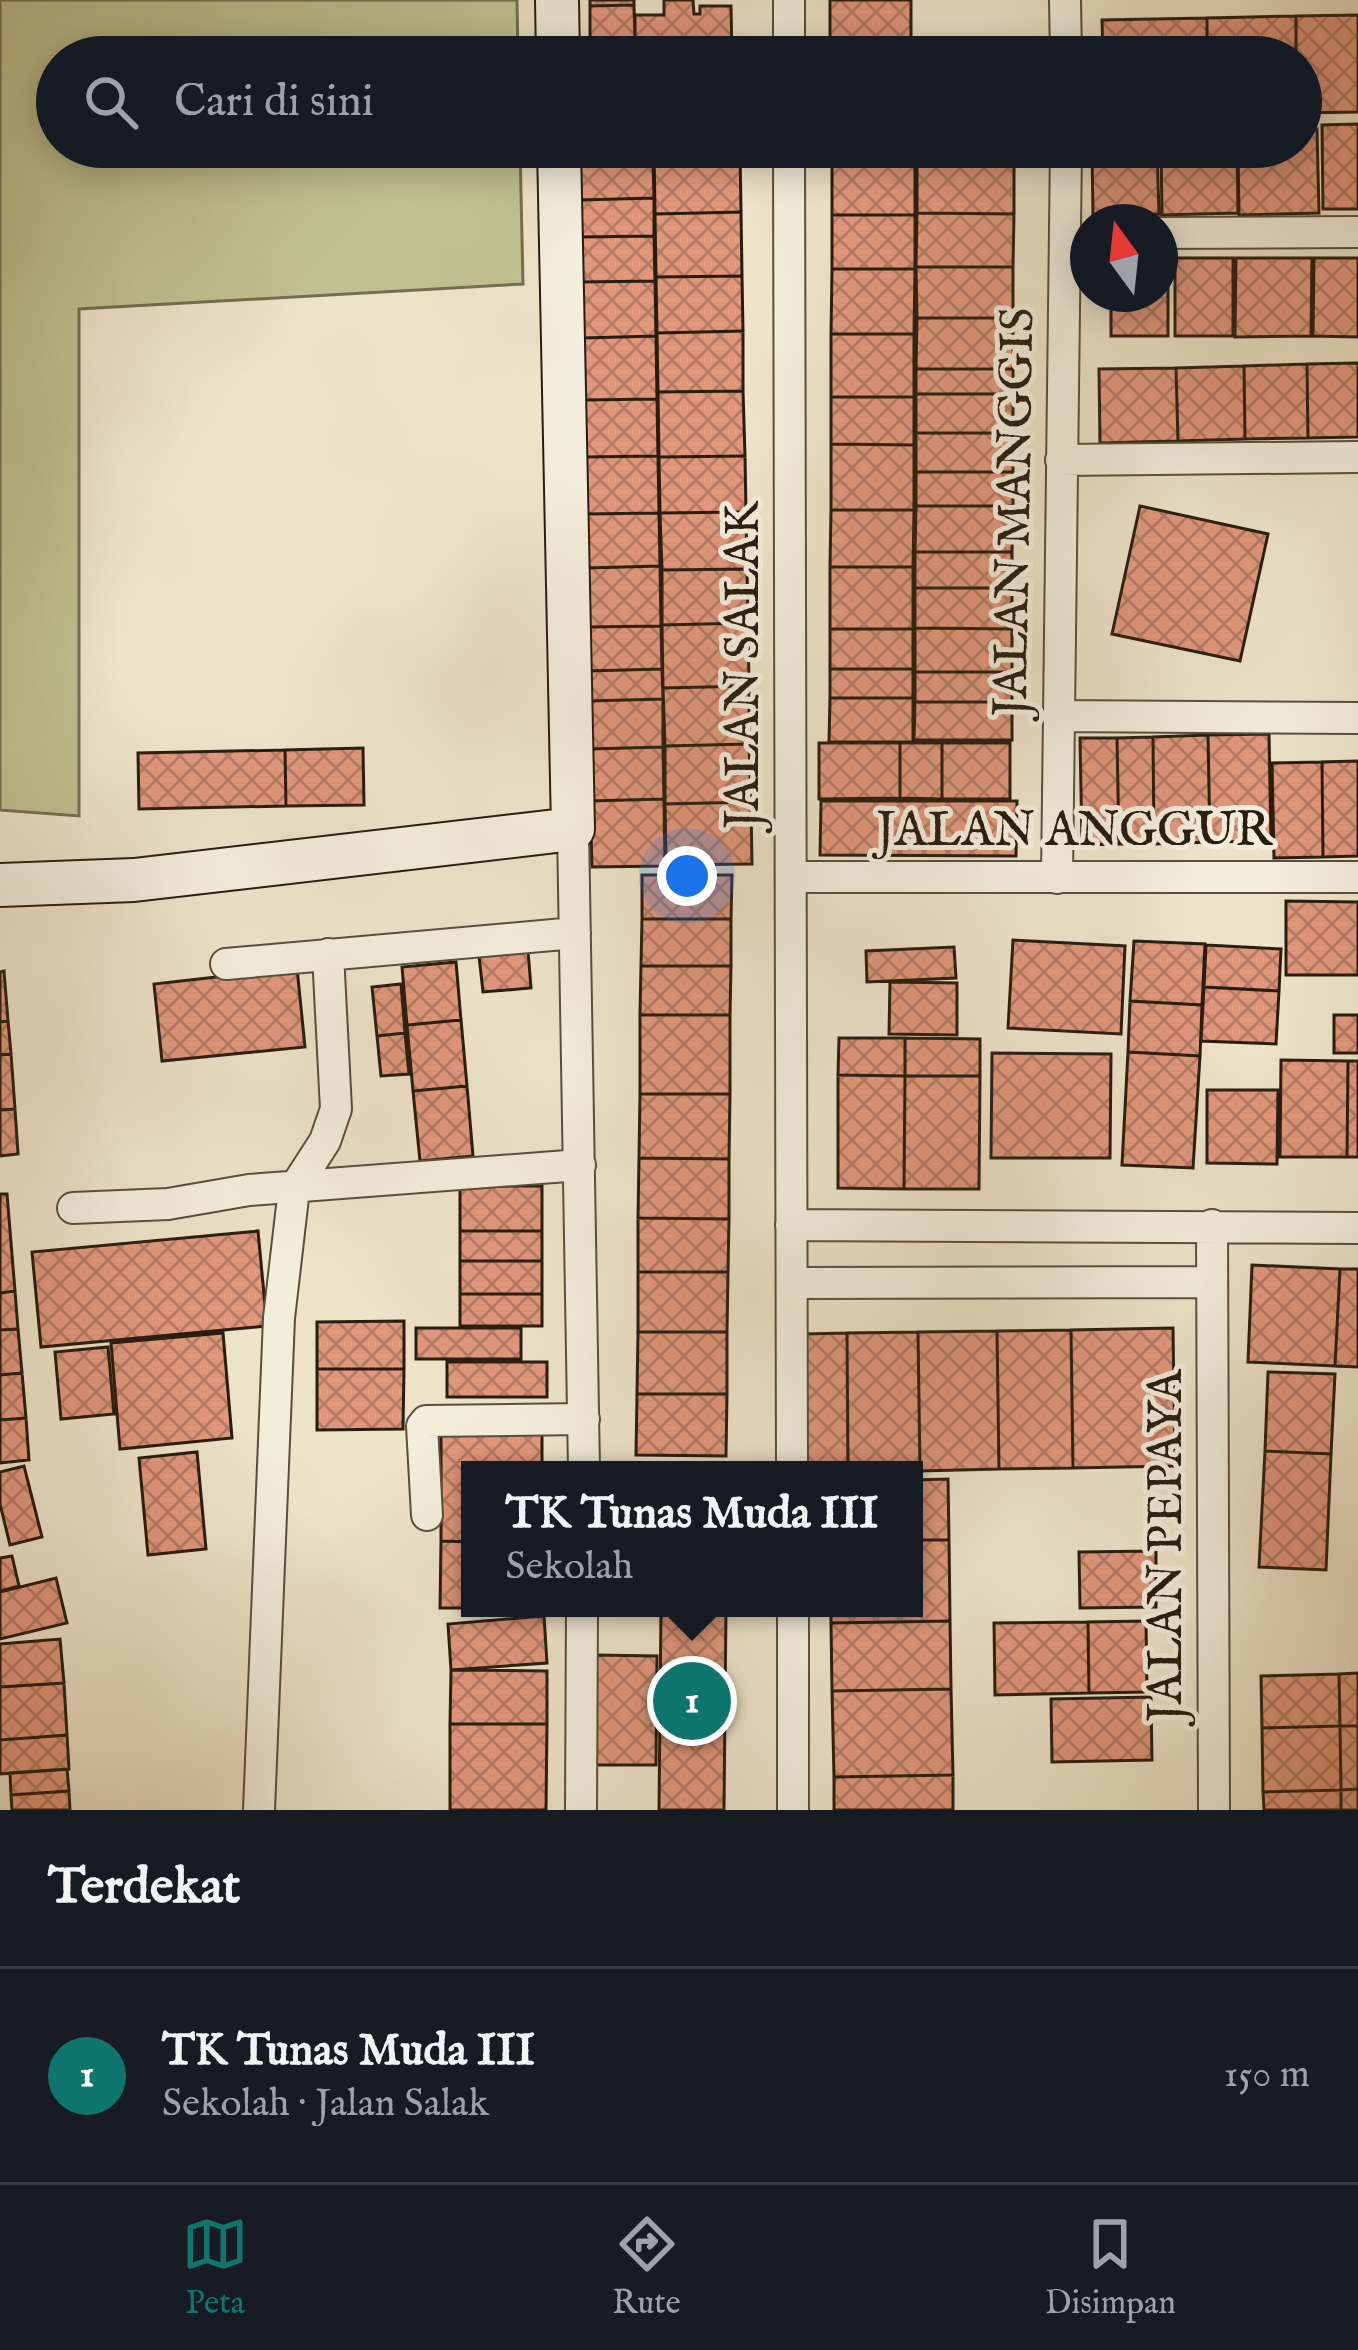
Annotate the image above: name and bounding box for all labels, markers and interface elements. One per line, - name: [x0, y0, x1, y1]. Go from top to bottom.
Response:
- search box: [36, 36, 1322, 168]
- icon: search: [78, 69, 144, 135]
- text: Cari di sini: [174, 74, 374, 131]
- north arrow: [1070, 204, 1178, 312]
- street label: JALAN MANGGIS: [982, 307, 1050, 722]
- street label: JALAN SALAK: [715, 500, 775, 834]
- street label: JALAN ANGGUR: [871, 802, 1274, 862]
- your location: [657, 846, 717, 906]
- street label: JALAN PEPAYA: [1138, 1368, 1198, 1727]
- popup: [461, 1461, 923, 1617]
- text: TK Tunas Muda III: [506, 1486, 878, 1543]
- text: Sekolah: [506, 1543, 633, 1592]
- pin: 1: [653, 1656, 731, 1746]
- text: Terdekat: [48, 1856, 240, 1921]
- text: TK Tunas Muda III: [162, 2023, 535, 2080]
- text: 1: [80, 2051, 94, 2100]
- text: 150 m: [1224, 2051, 1310, 2100]
- text: Sekolah · Jalan Salak: [162, 2080, 489, 2129]
- tab: Peta: [182, 2211, 248, 2325]
- tab: Rute: [612, 2211, 681, 2325]
- tab: Disimpan: [1045, 2211, 1176, 2325]

